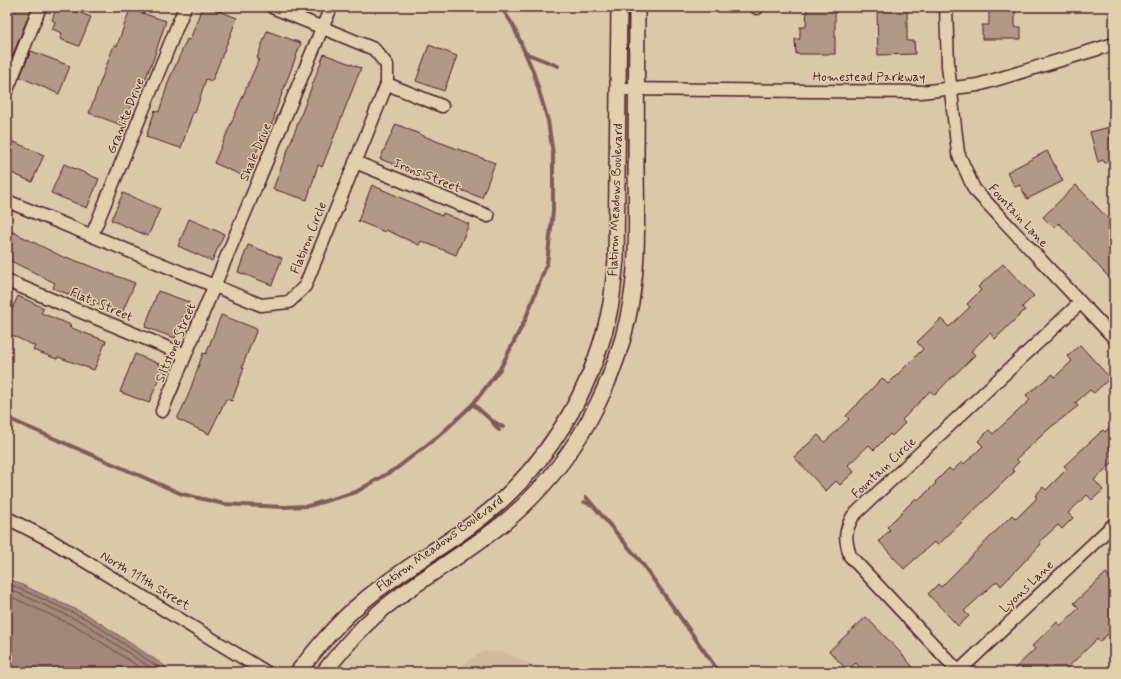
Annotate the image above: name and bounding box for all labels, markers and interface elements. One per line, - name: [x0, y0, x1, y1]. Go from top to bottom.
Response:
- street label: Homestead Parkway: [813, 69, 925, 86]
- street label: Granite Drive: [103, 76, 149, 156]
- street label: Shale Drive: [236, 120, 276, 184]
- street label: Flatiron Meadows Boulevard: [605, 123, 627, 277]
- street label: Irons Street: [391, 155, 463, 197]
- street label: Fountain Lane: [984, 181, 1052, 251]
- street label: Flatiron Circle: [287, 199, 331, 277]
- street label: Flats Street: [67, 284, 135, 326]
- street label: Siltstone Street: [152, 301, 200, 385]
- street label: Fountain Circle: [848, 434, 920, 502]
- street label: Flatiron Meadows Boulevard: [373, 492, 507, 596]
- street label: North 111th Street: [97, 547, 193, 615]
- street label: Lyons Lane: [996, 557, 1058, 617]

